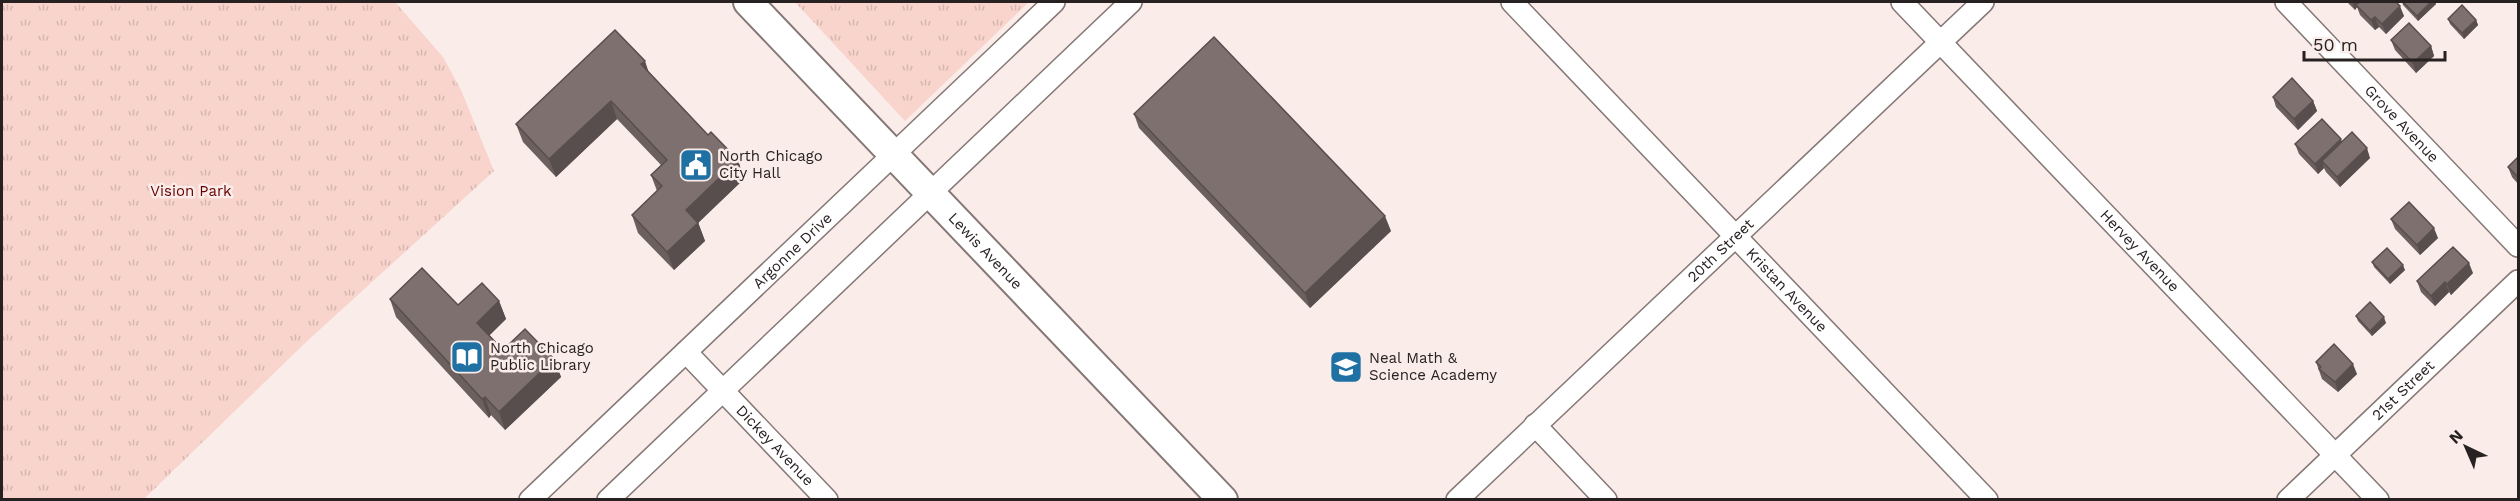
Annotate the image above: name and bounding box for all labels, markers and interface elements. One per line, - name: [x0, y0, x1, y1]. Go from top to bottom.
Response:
- scale bar: [2304, 24, 2445, 62]
- text: 50 m: [2313, 34, 2358, 55]
- street label: Grove Avenue: [2361, 81, 2443, 166]
- public building icon: North Chicago City Hall: [678, 147, 714, 183]
- place label: North Chicago City Hall: [719, 147, 823, 182]
- park label: Vision Park: [150, 182, 232, 200]
- street label: Hervey Avenue: [2096, 206, 2183, 295]
- street label: Argonne Drive: [749, 209, 836, 292]
- street label: Lewis Avenue: [945, 209, 1026, 293]
- street label: 20th Street: [1684, 215, 1758, 286]
- street label: Kristan Avenue: [1742, 244, 1831, 336]
- library icon: North Chicago Public Library: [449, 339, 485, 375]
- place label: North Chicago Public Library: [490, 339, 594, 374]
- school or university icon: Neal Math & Science Academy: [1328, 349, 1364, 385]
- place label: Neal Math & Science Academy: [1369, 349, 1497, 384]
- street label: 21st Street: [2368, 356, 2439, 424]
- street label: Dickey Avenue: [732, 401, 818, 490]
- north arrow: [2436, 417, 2496, 477]
- text: N: [2445, 426, 2467, 448]

